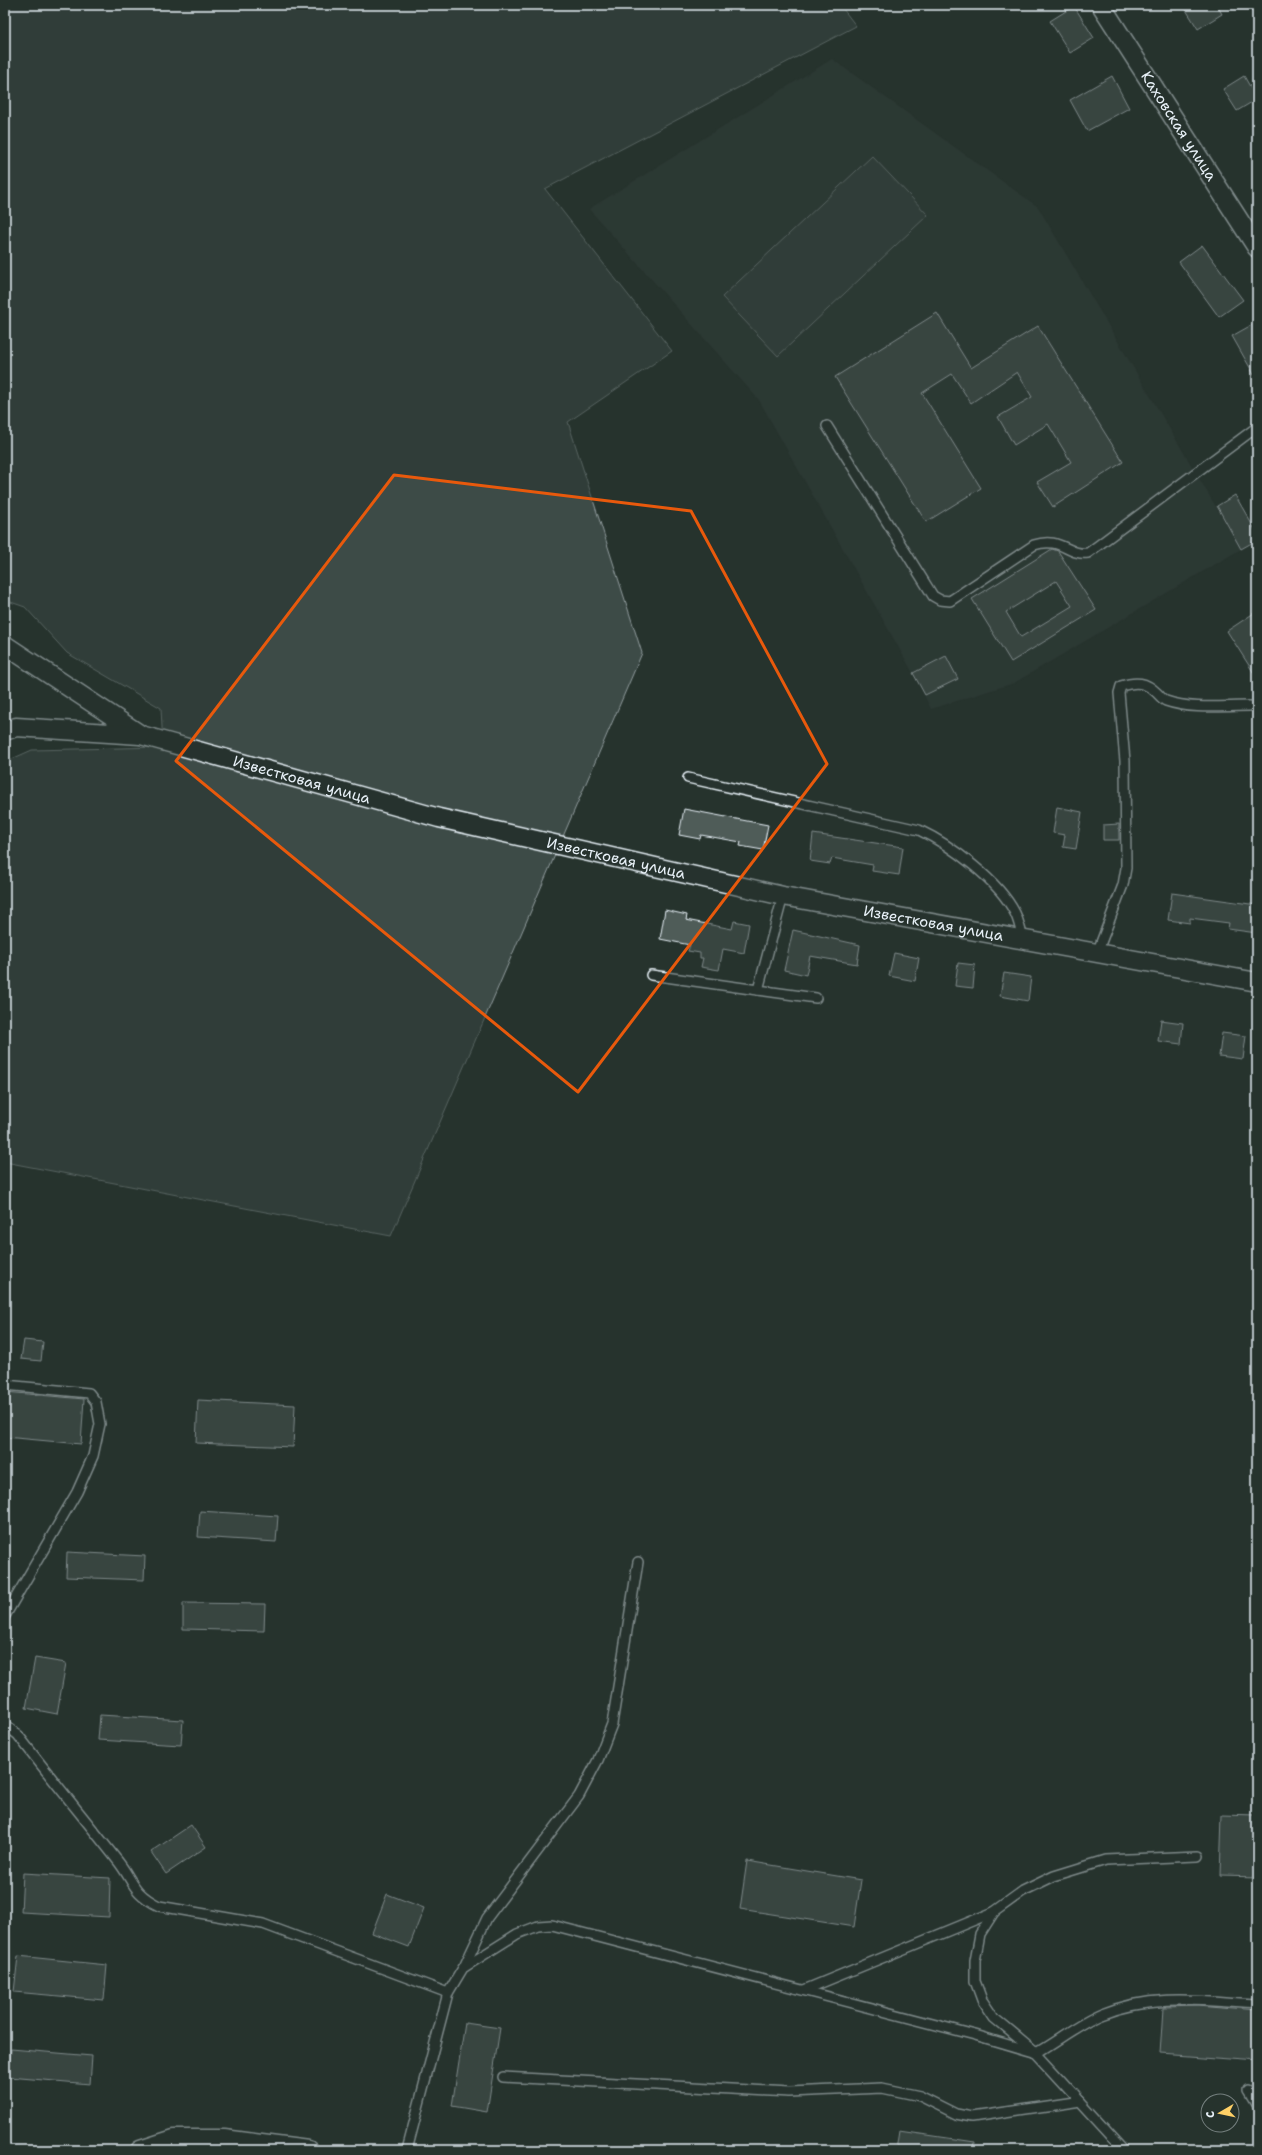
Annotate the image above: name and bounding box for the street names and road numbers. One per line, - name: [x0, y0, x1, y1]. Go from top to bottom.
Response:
- street label: Каховская улица: [1136, 68, 1222, 185]
- street label: Известковая улица: [231, 751, 374, 809]
- street label: Известковая улица: [545, 833, 688, 884]
- street label: Известковая улица: [862, 901, 1006, 946]

